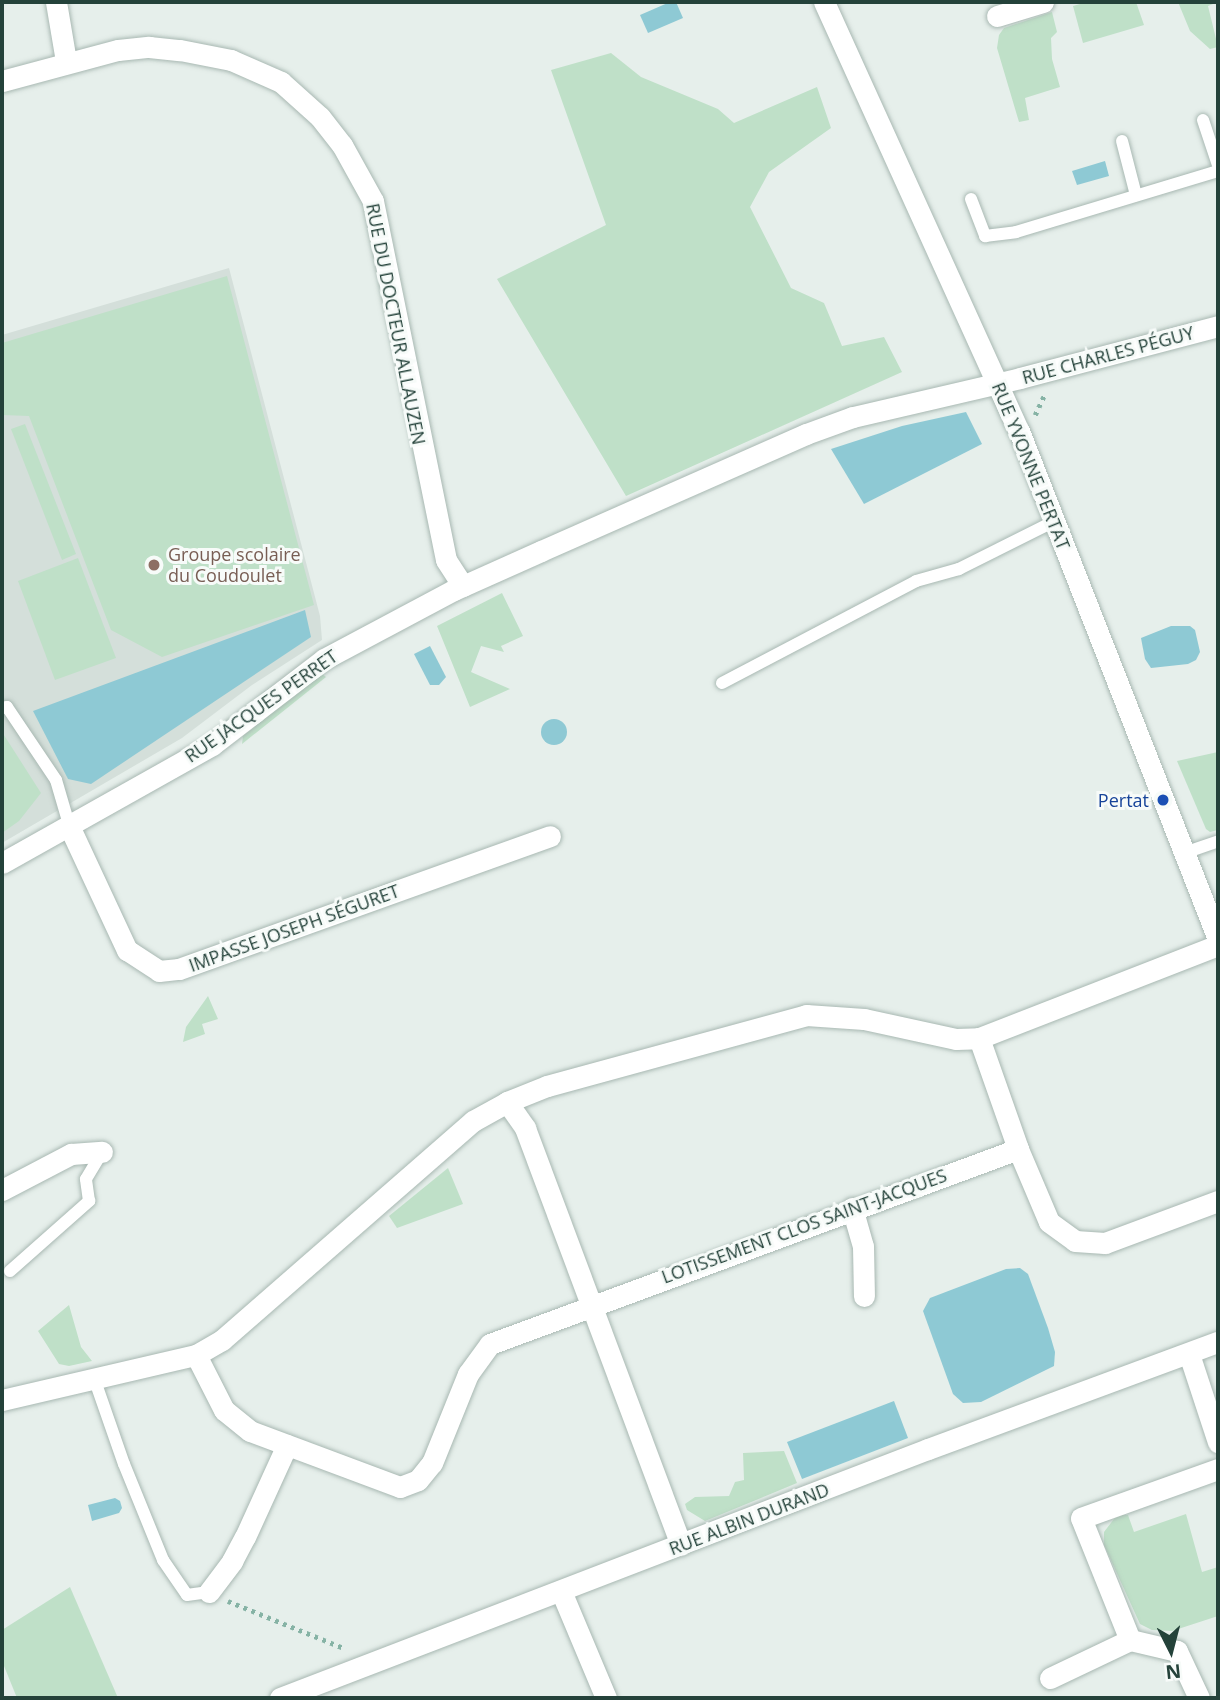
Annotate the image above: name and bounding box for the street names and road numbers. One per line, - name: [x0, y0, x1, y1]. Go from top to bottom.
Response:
- street label: RUE DU DOCTEUR ALLAUZEN: [362, 201, 430, 447]
- street label: RUE CHARLES PÉGUY: [1020, 322, 1196, 388]
- street label: RUE YVONNE PERTAT: [988, 379, 1074, 553]
- street label: RUE JACQUES PERRET: [181, 645, 341, 767]
- street label: IMPASSE JOSEPH SÉGURET: [186, 880, 402, 976]
- street label: LOTISSEMENT CLOS SAINT-JACQUES: [659, 1164, 949, 1288]
- street label: RUE ALBIN DURAND: [666, 1478, 832, 1560]

